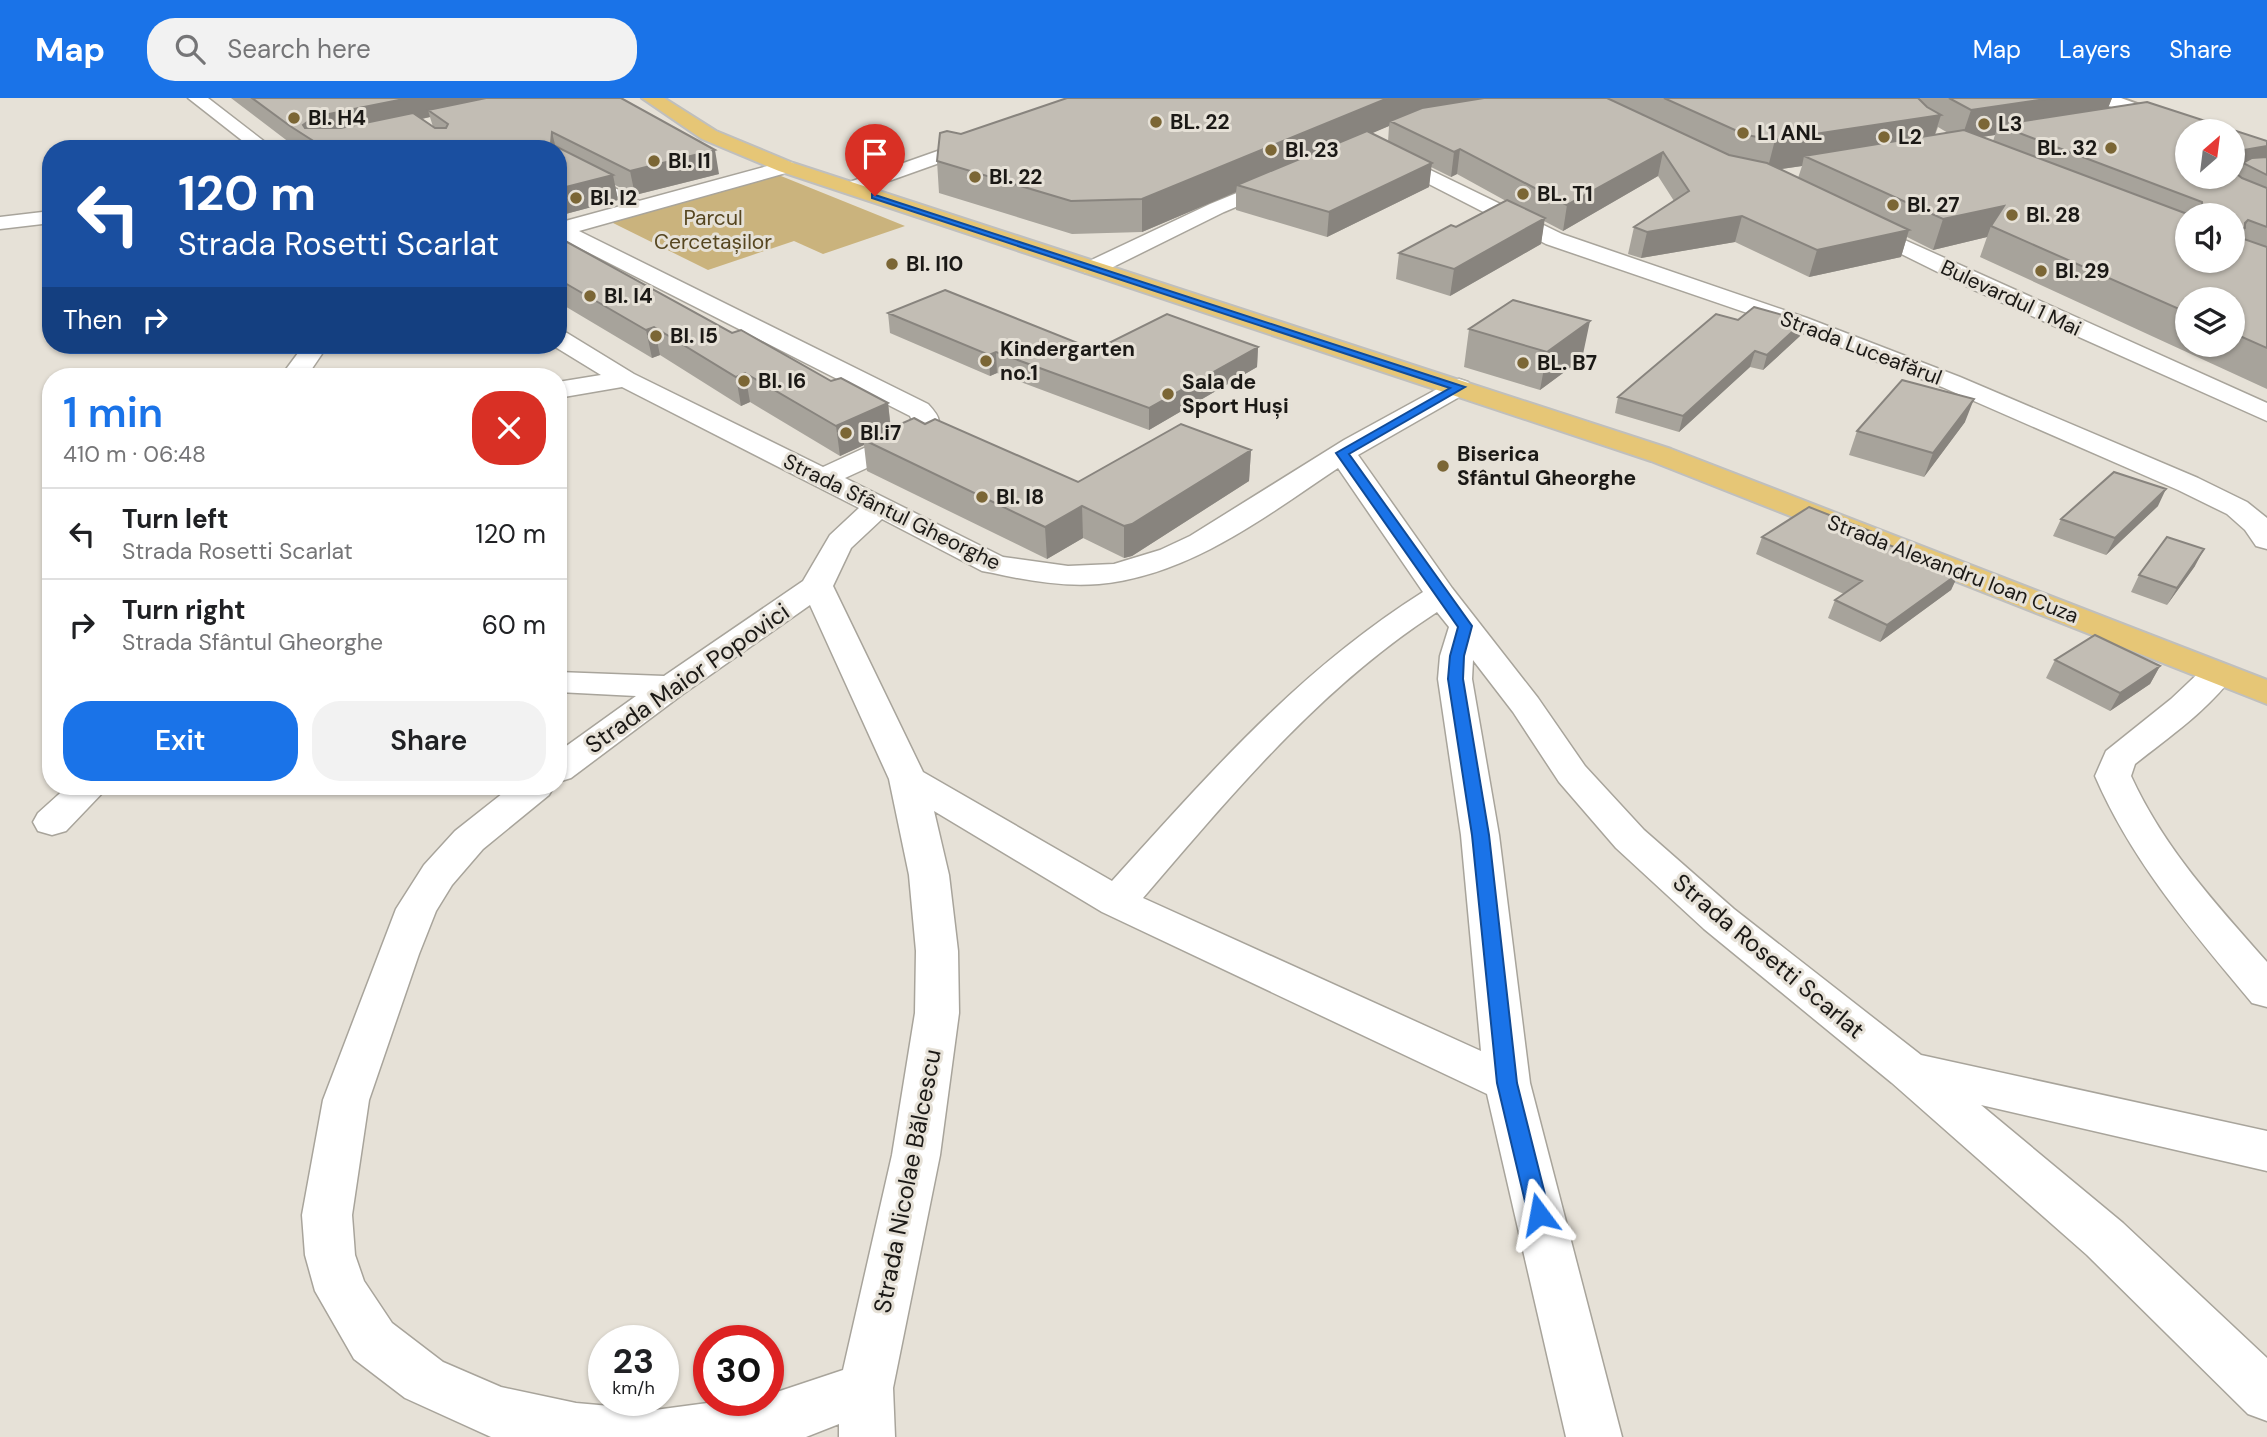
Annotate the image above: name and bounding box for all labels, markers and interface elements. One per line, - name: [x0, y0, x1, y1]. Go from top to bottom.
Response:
- search box: [147, 18, 637, 81]
- text: Map: [35, 28, 105, 71]
- icon: search: [171, 30, 209, 68]
- text: Search here: [227, 32, 371, 66]
- text: Map: [1973, 34, 2021, 65]
- text: Layers: [2059, 34, 2131, 65]
- text: Share: [2169, 34, 2232, 65]
- place label: Bl. H4: [308, 104, 366, 132]
- place label: BL. 22: [1170, 108, 1230, 136]
- marker: Bl. H4: [286, 110, 302, 126]
- place label: L3: [1998, 110, 2022, 138]
- marker: BL. 22: [1148, 114, 1164, 130]
- marker: L3: [1976, 116, 1992, 132]
- place label: L1 ANL: [1757, 119, 1822, 147]
- north arrow: [2175, 119, 2245, 189]
- map controls: [2175, 119, 2245, 357]
- place label: L2: [1898, 123, 1922, 151]
- pin: [845, 124, 905, 196]
- marker: L1 ANL: [1735, 125, 1751, 141]
- marker: L2: [1876, 129, 1892, 145]
- place label: BL. 32: [2037, 134, 2097, 162]
- icon: arrive: [856, 135, 894, 173]
- place label: Bl. 23: [1285, 136, 1339, 164]
- marker: BL. 32: [2103, 140, 2119, 156]
- marker: Bl. 23: [1263, 142, 1279, 158]
- place label: Bl. I1: [668, 147, 711, 175]
- marker: Bl. I1: [646, 153, 662, 169]
- text: 120 m: [178, 161, 316, 225]
- place label: Bl. 22: [989, 163, 1042, 191]
- icon: left: [63, 168, 154, 259]
- marker: Bl. 22: [967, 169, 983, 185]
- place label: BL. T1: [1537, 180, 1593, 208]
- place label: Bl. I2: [590, 184, 637, 212]
- marker: BL. T1: [1515, 186, 1531, 202]
- marker: Bl. I2: [568, 190, 584, 206]
- place label: Bl. 27: [1907, 191, 1959, 219]
- marker: Bl. 27: [1885, 197, 1901, 213]
- place label: Bl. 28: [2026, 201, 2081, 229]
- button: sound: [2175, 203, 2245, 273]
- park label: Parcul Cercetașilor: [654, 204, 772, 256]
- marker: Bl. 28: [2004, 207, 2020, 223]
- text: Strada Rosetti Scarlat: [178, 223, 499, 265]
- place label: Bl. I10: [906, 250, 963, 278]
- street label: Bulevardul 1 Mai: [1936, 253, 2086, 343]
- marker: Bl. I10: [884, 256, 900, 272]
- place label: Bl. 29: [2055, 257, 2110, 285]
- marker: Bl. 29: [2033, 263, 2049, 279]
- place label: Bl. I4: [604, 282, 653, 310]
- button: layers: [2175, 287, 2245, 357]
- marker: Bl. I4: [582, 288, 598, 304]
- icon: right: [136, 301, 174, 339]
- text: Then: [63, 303, 122, 337]
- street label: Strada Luceafărul: [1776, 304, 1946, 392]
- place label: Bl. I5: [670, 322, 718, 350]
- marker: Bl. I5: [648, 328, 664, 344]
- place label: Kindergarten no.1: [1000, 335, 1135, 387]
- place label: BL. B7: [1537, 349, 1597, 377]
- marker: Kindergarten no.1: [978, 353, 994, 369]
- marker: BL. B7: [1515, 355, 1531, 371]
- place label: Bl. I6: [758, 367, 806, 395]
- place label: Sala de Sport Huși: [1182, 368, 1289, 420]
- marker: Bl. I6: [736, 373, 752, 389]
- text: 1 min: [63, 385, 163, 440]
- marker: Sala de Sport Huși: [1160, 386, 1176, 402]
- button: close: [472, 391, 546, 465]
- place label: Bl.i7: [860, 419, 901, 447]
- marker: Bl.i7: [838, 425, 854, 441]
- text: 410 m · 06:48: [63, 439, 206, 469]
- place label: Biserica Sfântul Gheorghe: [1457, 440, 1636, 492]
- street label: Strada Sfântul Gheorghe: [779, 447, 1005, 577]
- marker: Biserica Sfântul Gheorghe: [1435, 458, 1451, 474]
- place label: Bl. I8: [996, 483, 1044, 511]
- marker: Bl. I8: [974, 489, 990, 505]
- text: Turn left: [122, 502, 229, 536]
- street label: Strada Alexandru Ioan Cuza: [1823, 508, 2083, 630]
- icon: left: [63, 515, 101, 553]
- text: 120 m: [475, 517, 546, 551]
- text: Strada Rosetti Scarlat: [122, 536, 353, 566]
- text: Turn right: [122, 593, 246, 627]
- street label: Strada Maior Popovici: [579, 596, 795, 760]
- icon: right: [63, 606, 101, 644]
- text: 60 m: [482, 608, 546, 642]
- text: Strada Sfântul Gheorghe: [122, 627, 383, 657]
- button: Exit: [63, 701, 298, 781]
- button: Share: [312, 701, 546, 781]
- street label: Strada Rosetti Scarlat: [1667, 867, 1871, 1045]
- street label: Strada Nicolae Bălcescu: [866, 1046, 948, 1316]
- position arrow: [1502, 1177, 1576, 1251]
- speed limit sign: 30: [693, 1325, 784, 1416]
- text: 23: [613, 1338, 654, 1384]
- text: km/h: [612, 1376, 655, 1400]

